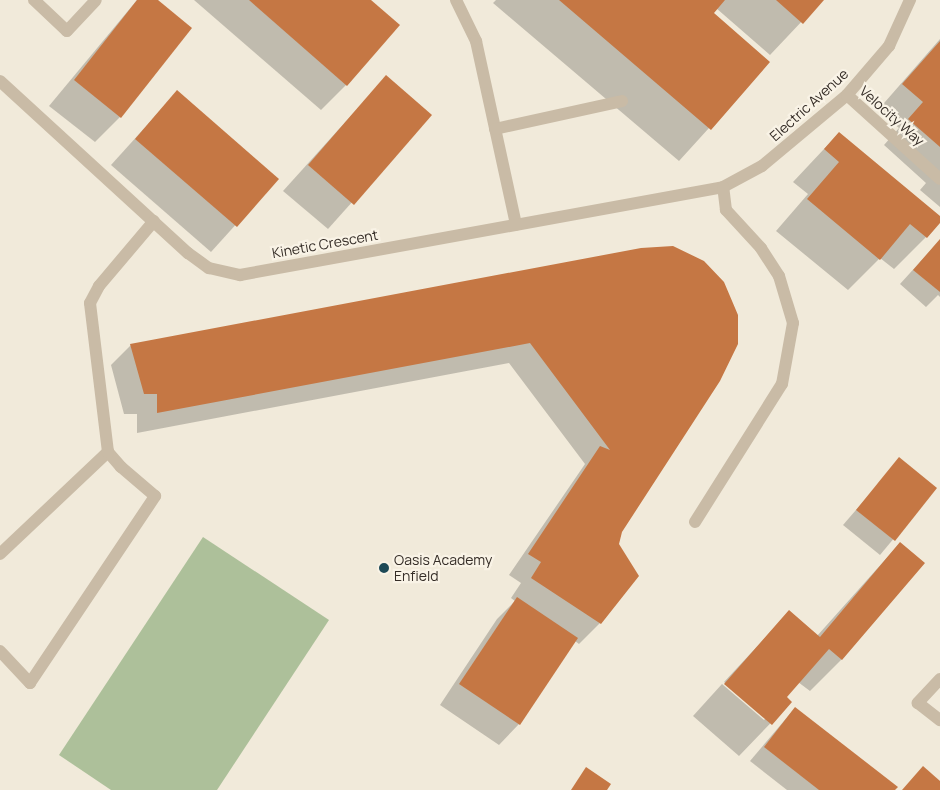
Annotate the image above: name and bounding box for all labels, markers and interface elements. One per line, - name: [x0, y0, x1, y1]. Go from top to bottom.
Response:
- street label: Electric Avenue: [766, 65, 852, 145]
- street label: Velocity Way: [856, 83, 928, 149]
- street label: Kinetic Crescent: [271, 226, 379, 262]
- place label: Oasis Academy Enfield: [394, 552, 492, 584]
- marker: Oasis Academy Enfield: [378, 562, 390, 574]

